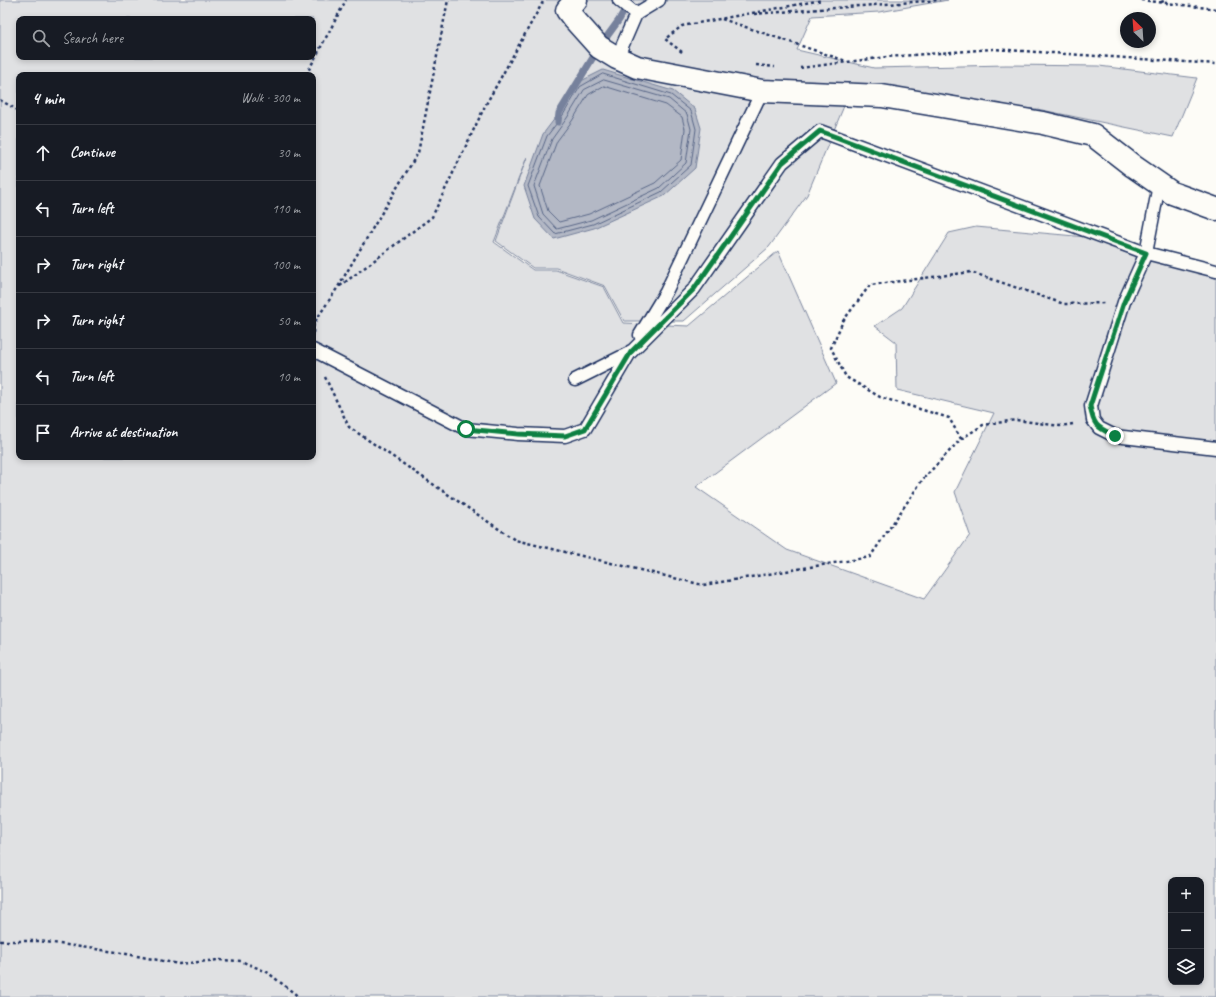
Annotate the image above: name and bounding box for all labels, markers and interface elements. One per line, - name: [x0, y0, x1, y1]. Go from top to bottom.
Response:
- north arrow: [1120, 12, 1156, 48]
- search box: [16, 16, 316, 60]
- icon: search: [30, 27, 52, 49]
- text: Search here: [62, 29, 123, 48]
- text: 4 min: [32, 88, 65, 109]
- text: Walk · 300 m: [241, 90, 300, 106]
- icon: ahead: [32, 142, 54, 164]
- text: Continue: [70, 143, 115, 162]
- text: 30 m: [278, 145, 300, 161]
- icon: left: [32, 198, 54, 220]
- text: Turn left: [70, 199, 113, 218]
- text: 110 m: [272, 201, 300, 217]
- icon: right: [32, 254, 54, 276]
- text: Turn right: [70, 255, 123, 274]
- text: 100 m: [272, 257, 300, 273]
- icon: right: [32, 310, 54, 332]
- text: Turn right: [70, 311, 123, 330]
- text: 50 m: [278, 313, 300, 329]
- icon: left: [32, 366, 54, 388]
- text: Turn left: [70, 367, 113, 386]
- text: 10 m: [278, 369, 300, 385]
- route start: [457, 420, 475, 438]
- icon: arrive: [32, 422, 54, 444]
- text: Arrive at destination: [70, 423, 177, 442]
- route end: [1106, 427, 1124, 445]
- map controls: [1168, 877, 1204, 985]
- button: +: [1168, 877, 1204, 913]
- button: −: [1168, 913, 1204, 949]
- button: layers: [1168, 949, 1204, 985]

